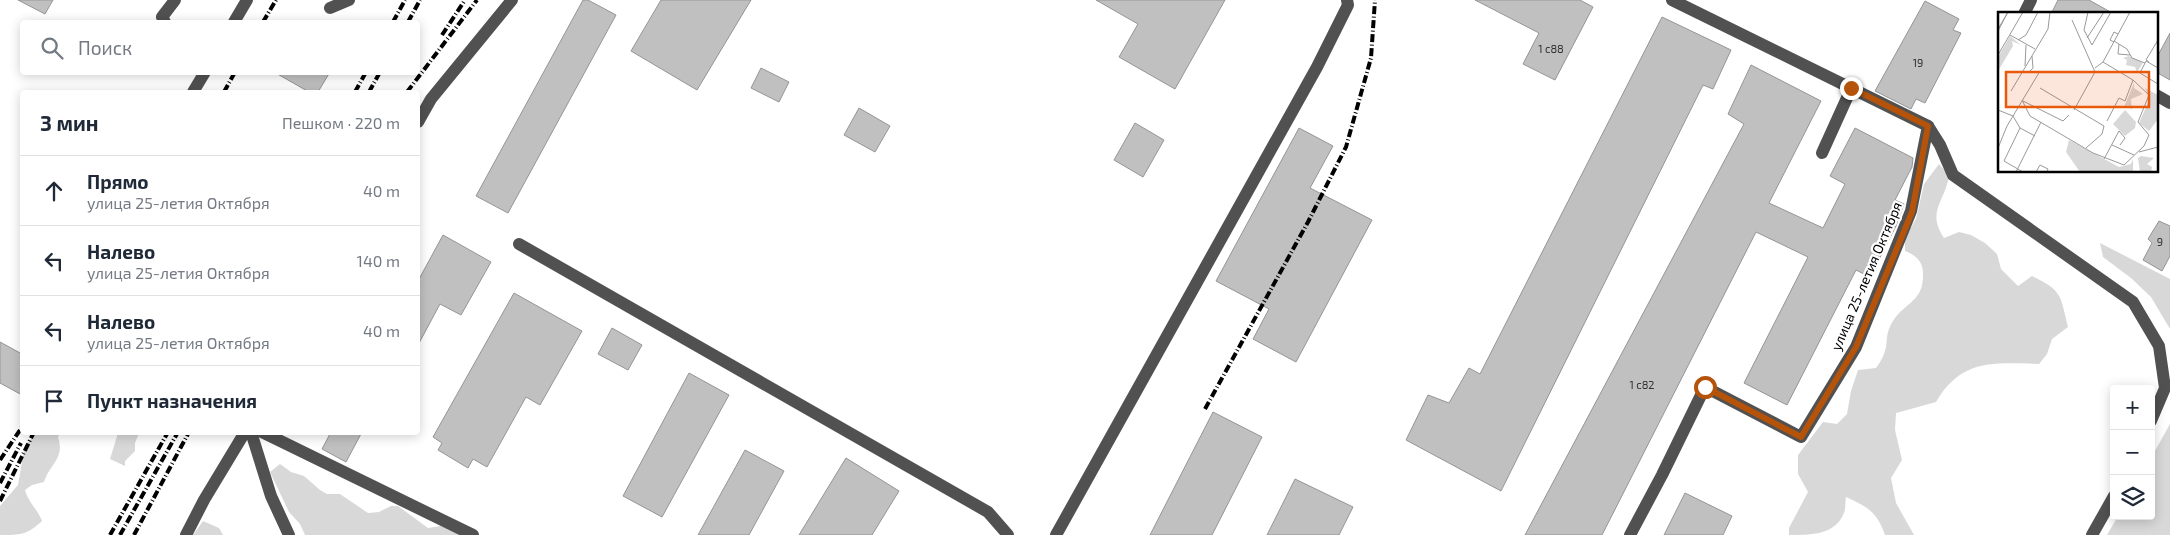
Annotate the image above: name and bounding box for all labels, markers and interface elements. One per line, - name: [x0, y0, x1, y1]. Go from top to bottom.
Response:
- inset map: [1998, 12, 2158, 172]
- search box: [20, 20, 420, 75]
- icon: search: [38, 34, 66, 62]
- text: Поиск: [78, 36, 132, 59]
- house number: 1 с88: [1538, 42, 1564, 55]
- house number: 19: [1913, 56, 1923, 69]
- route end: [1840, 77, 1863, 100]
- text: 3 мин: [40, 110, 98, 135]
- text: Пешком · 220 m: [282, 113, 400, 132]
- text: Прямо: [87, 170, 149, 193]
- icon: ahead: [40, 177, 68, 205]
- text: 40 m: [363, 181, 400, 200]
- text: улица 25-летия Октября: [87, 193, 270, 212]
- street label: улица 25-летия Октября: [1827, 199, 1905, 353]
- house number: 9: [2157, 235, 2163, 248]
- text: Налево: [87, 240, 155, 263]
- icon: left: [40, 247, 68, 275]
- text: 140 m: [357, 251, 400, 270]
- text: улица 25-летия Октября: [87, 263, 270, 282]
- text: Налево: [87, 310, 155, 333]
- icon: left: [40, 317, 68, 345]
- text: 40 m: [363, 321, 400, 340]
- text: улица 25-летия Октября: [87, 333, 270, 352]
- route start: [1694, 376, 1717, 399]
- house number: 1 с82: [1629, 378, 1655, 391]
- map controls: [2110, 385, 2155, 520]
- button: +: [2110, 385, 2155, 430]
- icon: arrive: [40, 387, 68, 415]
- text: Пункт назначения: [87, 389, 257, 412]
- button: −: [2110, 430, 2155, 475]
- button: layers: [2110, 475, 2155, 520]

